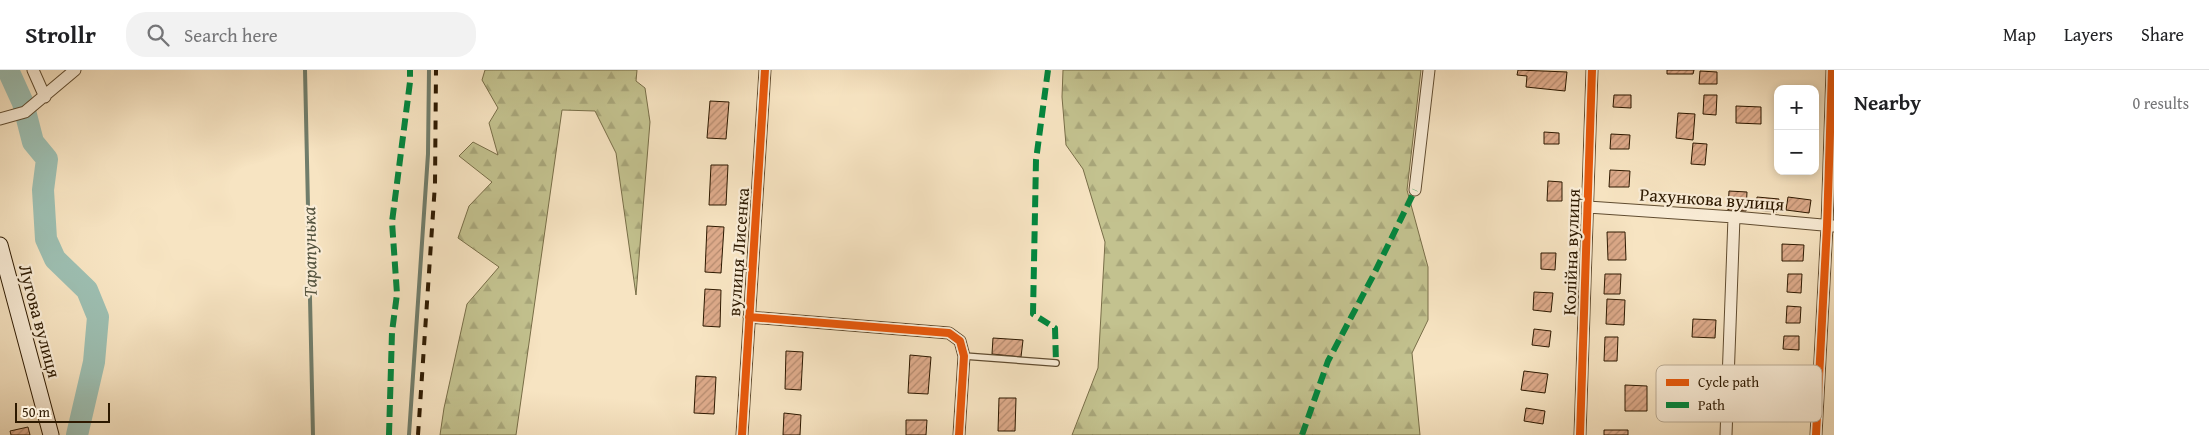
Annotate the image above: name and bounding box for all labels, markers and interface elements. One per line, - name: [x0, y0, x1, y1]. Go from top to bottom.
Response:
- search box: [126, 12, 476, 57]
- text: Strollr: [25, 17, 96, 52]
- icon: search: [144, 21, 172, 49]
- text: Search here: [184, 21, 278, 49]
- text: Map: [2003, 21, 2036, 48]
- text: Layers: [2064, 21, 2113, 48]
- text: Share: [2141, 21, 2184, 48]
- map controls: [1774, 85, 1819, 175]
- button: +: [1774, 85, 1819, 130]
- text: Nearby: [1854, 87, 1921, 118]
- text: 0 results: [2132, 91, 2189, 115]
- button: −: [1774, 130, 1819, 175]
- street label: Рахункова вулиця: [1639, 180, 1785, 218]
- street label: вулиця Лисенка: [720, 186, 756, 317]
- street label: Колійна вулиця: [1555, 188, 1587, 316]
- water label: Тарапунька: [294, 206, 324, 298]
- street label: Лугова вулиця: [12, 261, 68, 381]
- legend: [1656, 365, 1822, 422]
- text: Cycle path: [1698, 372, 1759, 392]
- text: Path: [1698, 395, 1725, 415]
- scale bar: [15, 400, 110, 423]
- text: 50 m: [22, 402, 50, 422]

